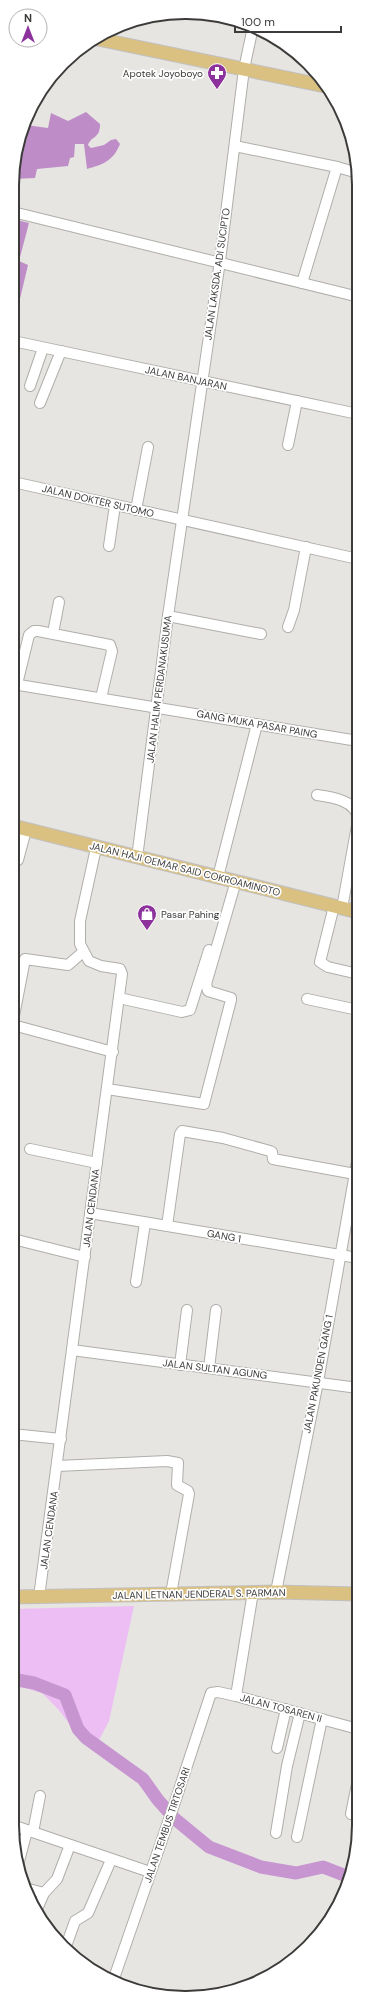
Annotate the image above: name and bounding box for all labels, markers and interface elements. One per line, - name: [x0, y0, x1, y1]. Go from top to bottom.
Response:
- north arrow: [8, 8, 48, 48]
- scale bar: [235, 8, 341, 34]
- text: N: [24, 11, 32, 25]
- text: 100 m: [241, 14, 275, 30]
- pharmacy icon: Apotek Joyoboyo: [206, 62, 228, 90]
- place label: Apotek Joyoboyo: [123, 67, 203, 80]
- street label: JALAN LAKSDA. ADI SUCIPTO: [201, 207, 233, 341]
- street label: JALAN BANJARAN: [144, 363, 228, 393]
- street label: JALAN DOKTER SUTOMO: [41, 482, 156, 520]
- street label: JALAN HALIM PERDANAKUSUMA: [143, 614, 175, 764]
- street label: GANG MUKA PASAR PAING: [196, 707, 318, 741]
- street label: JALAN HAJI OEMAR SAID COKROAMINOTO: [88, 839, 282, 899]
- shop icon: Pasar Pahing: [136, 903, 158, 931]
- place label: Pasar Pahing: [161, 908, 220, 921]
- street label: JALAN CENDANA: [80, 1168, 102, 1248]
- street label: GANG 1: [206, 1227, 242, 1245]
- street label: JALAN PAKUNDEN GANG 1: [300, 1314, 336, 1434]
- street label: JALAN SULTAN AGUNG: [162, 1356, 268, 1382]
- street label: JALAN CENDANA: [37, 1490, 61, 1570]
- street label: JALAN LETNAN JENDERAL S. PARMAN: [112, 1586, 286, 1602]
- street label: JALAN TOSAREN II: [239, 1691, 323, 1725]
- street label: JALAN TEMBUS TIRTOSARI: [141, 1766, 193, 1884]

